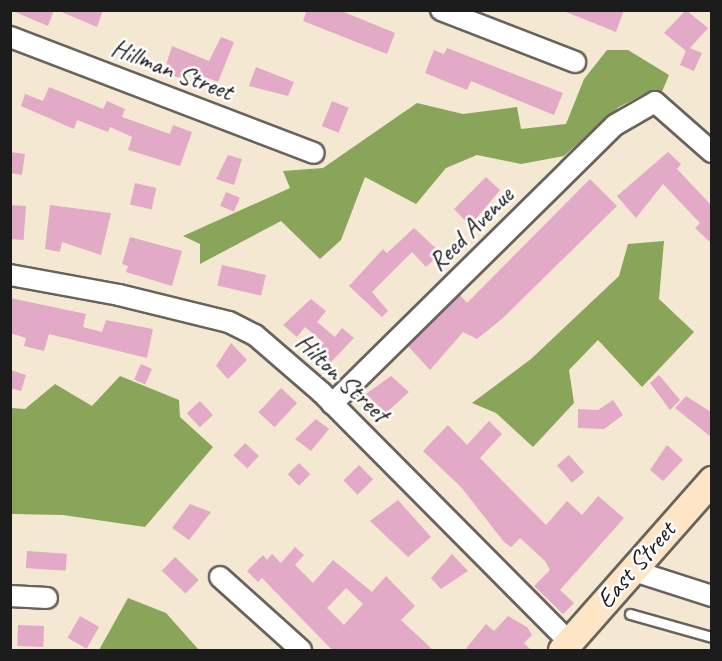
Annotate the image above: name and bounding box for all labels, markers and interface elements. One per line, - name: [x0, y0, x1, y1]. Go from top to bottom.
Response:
- street label: Hillman Street: [107, 32, 237, 108]
- street label: Reed Avenue: [422, 180, 520, 278]
- street label: Hilton Street: [289, 327, 395, 429]
- street label: East Street: [590, 515, 682, 615]

